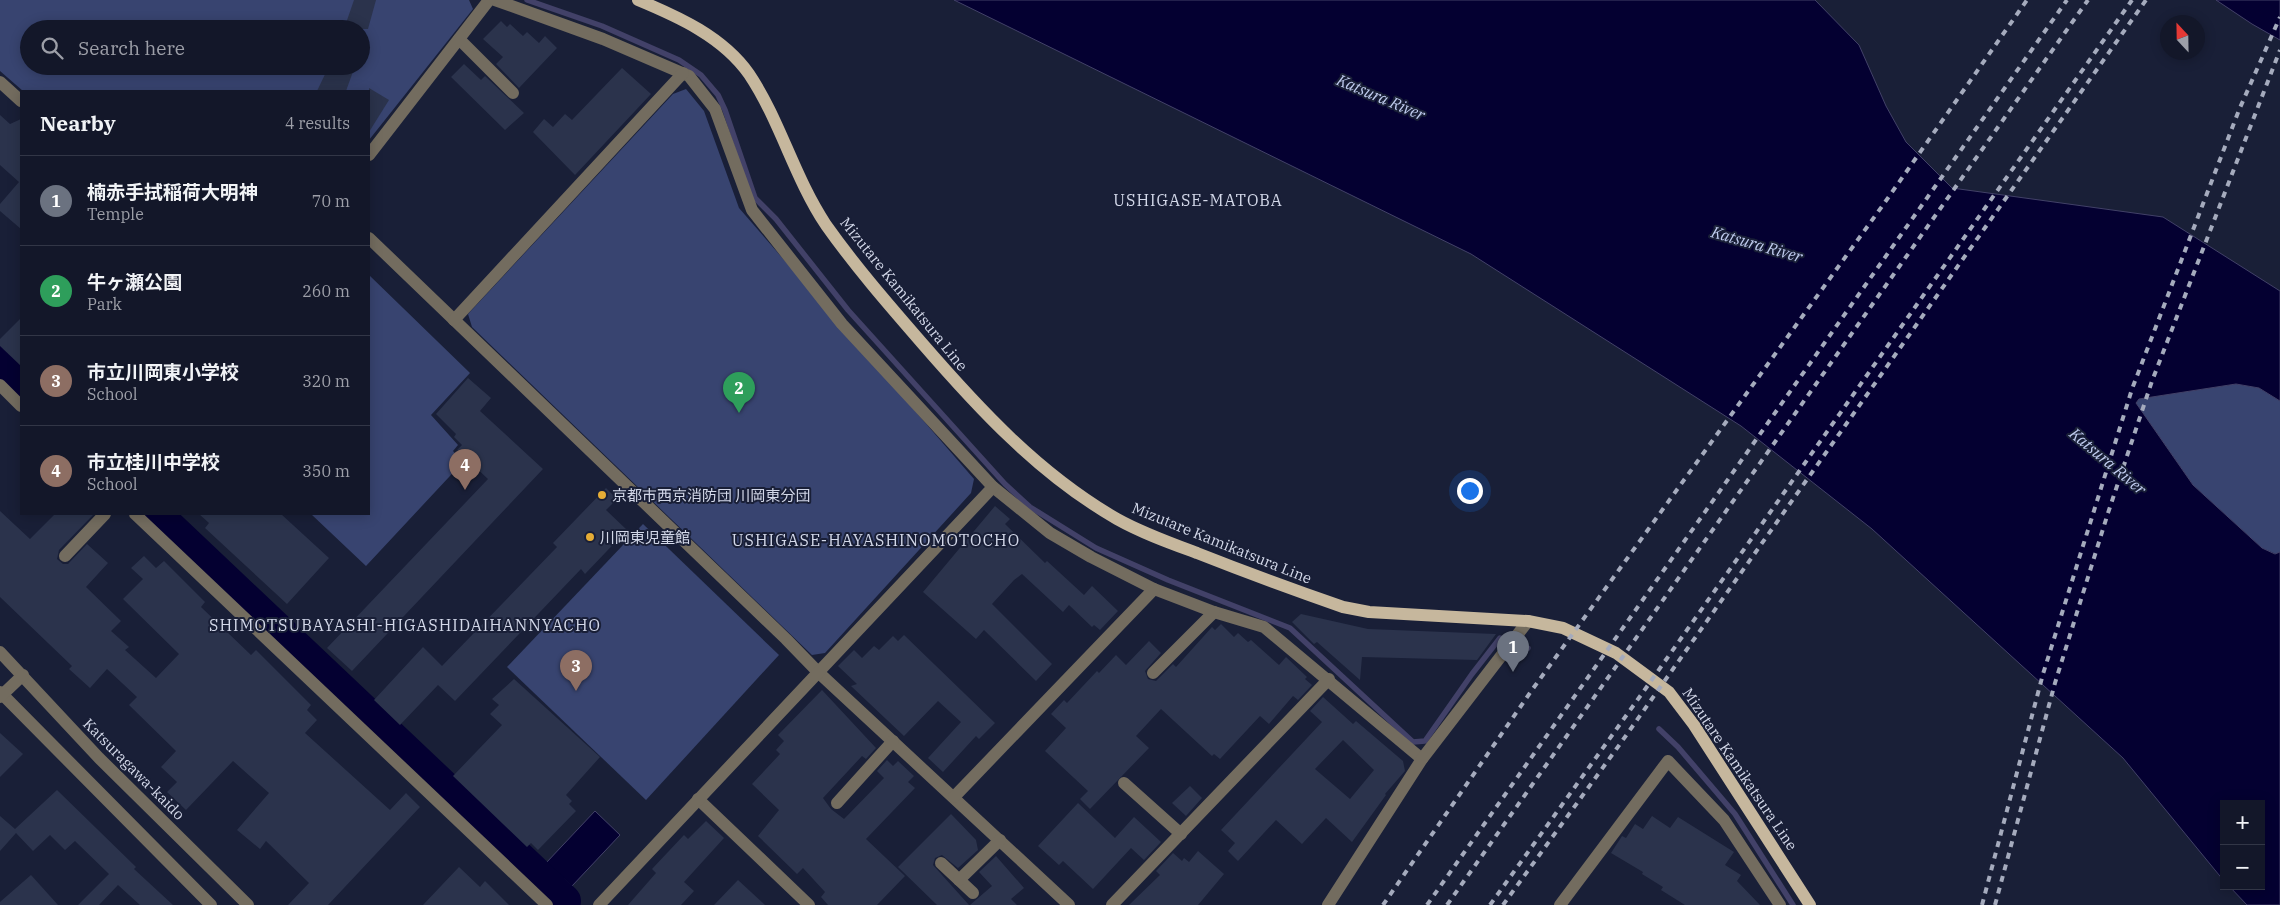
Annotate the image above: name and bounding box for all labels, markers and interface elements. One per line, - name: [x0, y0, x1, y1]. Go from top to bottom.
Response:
- north arrow: [2160, 15, 2205, 60]
- search box: [20, 20, 370, 75]
- icon: search: [38, 34, 66, 62]
- text: Search here: [78, 36, 185, 60]
- water label: Katsura River: [1333, 69, 1429, 125]
- text: Nearby: [40, 109, 116, 137]
- text: 4 results: [285, 113, 350, 133]
- text: 楠赤手拭稲荷大明神: [87, 180, 258, 204]
- district label: USHIGASE-MATOBA: [1113, 190, 1283, 210]
- text: 1: [51, 191, 61, 211]
- text: 70 m: [312, 191, 350, 211]
- text: Temple: [87, 204, 144, 224]
- street label: Mizutare Kamikatsura Line: [836, 213, 972, 375]
- water label: Katsura River: [1708, 221, 1806, 267]
- text: 牛ヶ瀬公園: [87, 270, 182, 294]
- text: 2: [51, 281, 61, 301]
- text: 260 m: [302, 281, 350, 301]
- text: Park: [87, 294, 122, 314]
- text: 市立川岡東小学校: [87, 360, 239, 384]
- text: 3: [51, 371, 61, 391]
- text: 320 m: [302, 371, 350, 391]
- pin: 2: [723, 372, 755, 413]
- text: School: [87, 384, 138, 404]
- water label: Katsura River: [2065, 422, 2151, 500]
- pin: 4: [449, 449, 481, 490]
- text: 市立桂川中学校: [87, 450, 220, 474]
- text: 4: [51, 461, 61, 481]
- text: 350 m: [302, 461, 350, 481]
- text: School: [87, 474, 138, 494]
- your location: [1457, 478, 1483, 504]
- place label: 京都市西京消防団 川岡東分団: [612, 486, 810, 505]
- marker: 京都市西京消防団 川岡東分団: [596, 489, 608, 501]
- street label: Mizutare Kamikatsura Line: [1129, 498, 1315, 588]
- place label: 川岡東児童館: [600, 528, 690, 547]
- district label: USHIGASE-HAYASHINOMOTOCHO: [732, 530, 1020, 550]
- marker: 川岡東児童館: [584, 531, 596, 543]
- district label: SHIMOTSUBAYASHI-HIGASHIDAIHANNYACHO: [209, 615, 601, 635]
- pin: 1: [1497, 631, 1529, 672]
- pin: 3: [560, 650, 592, 691]
- street label: Mizutare Kamikatsura Line: [1678, 684, 1802, 854]
- street label: Katsuragawa-kaido: [79, 714, 189, 824]
- map controls: [2220, 800, 2265, 890]
- button: +: [2220, 800, 2265, 845]
- button: −: [2220, 845, 2265, 890]

